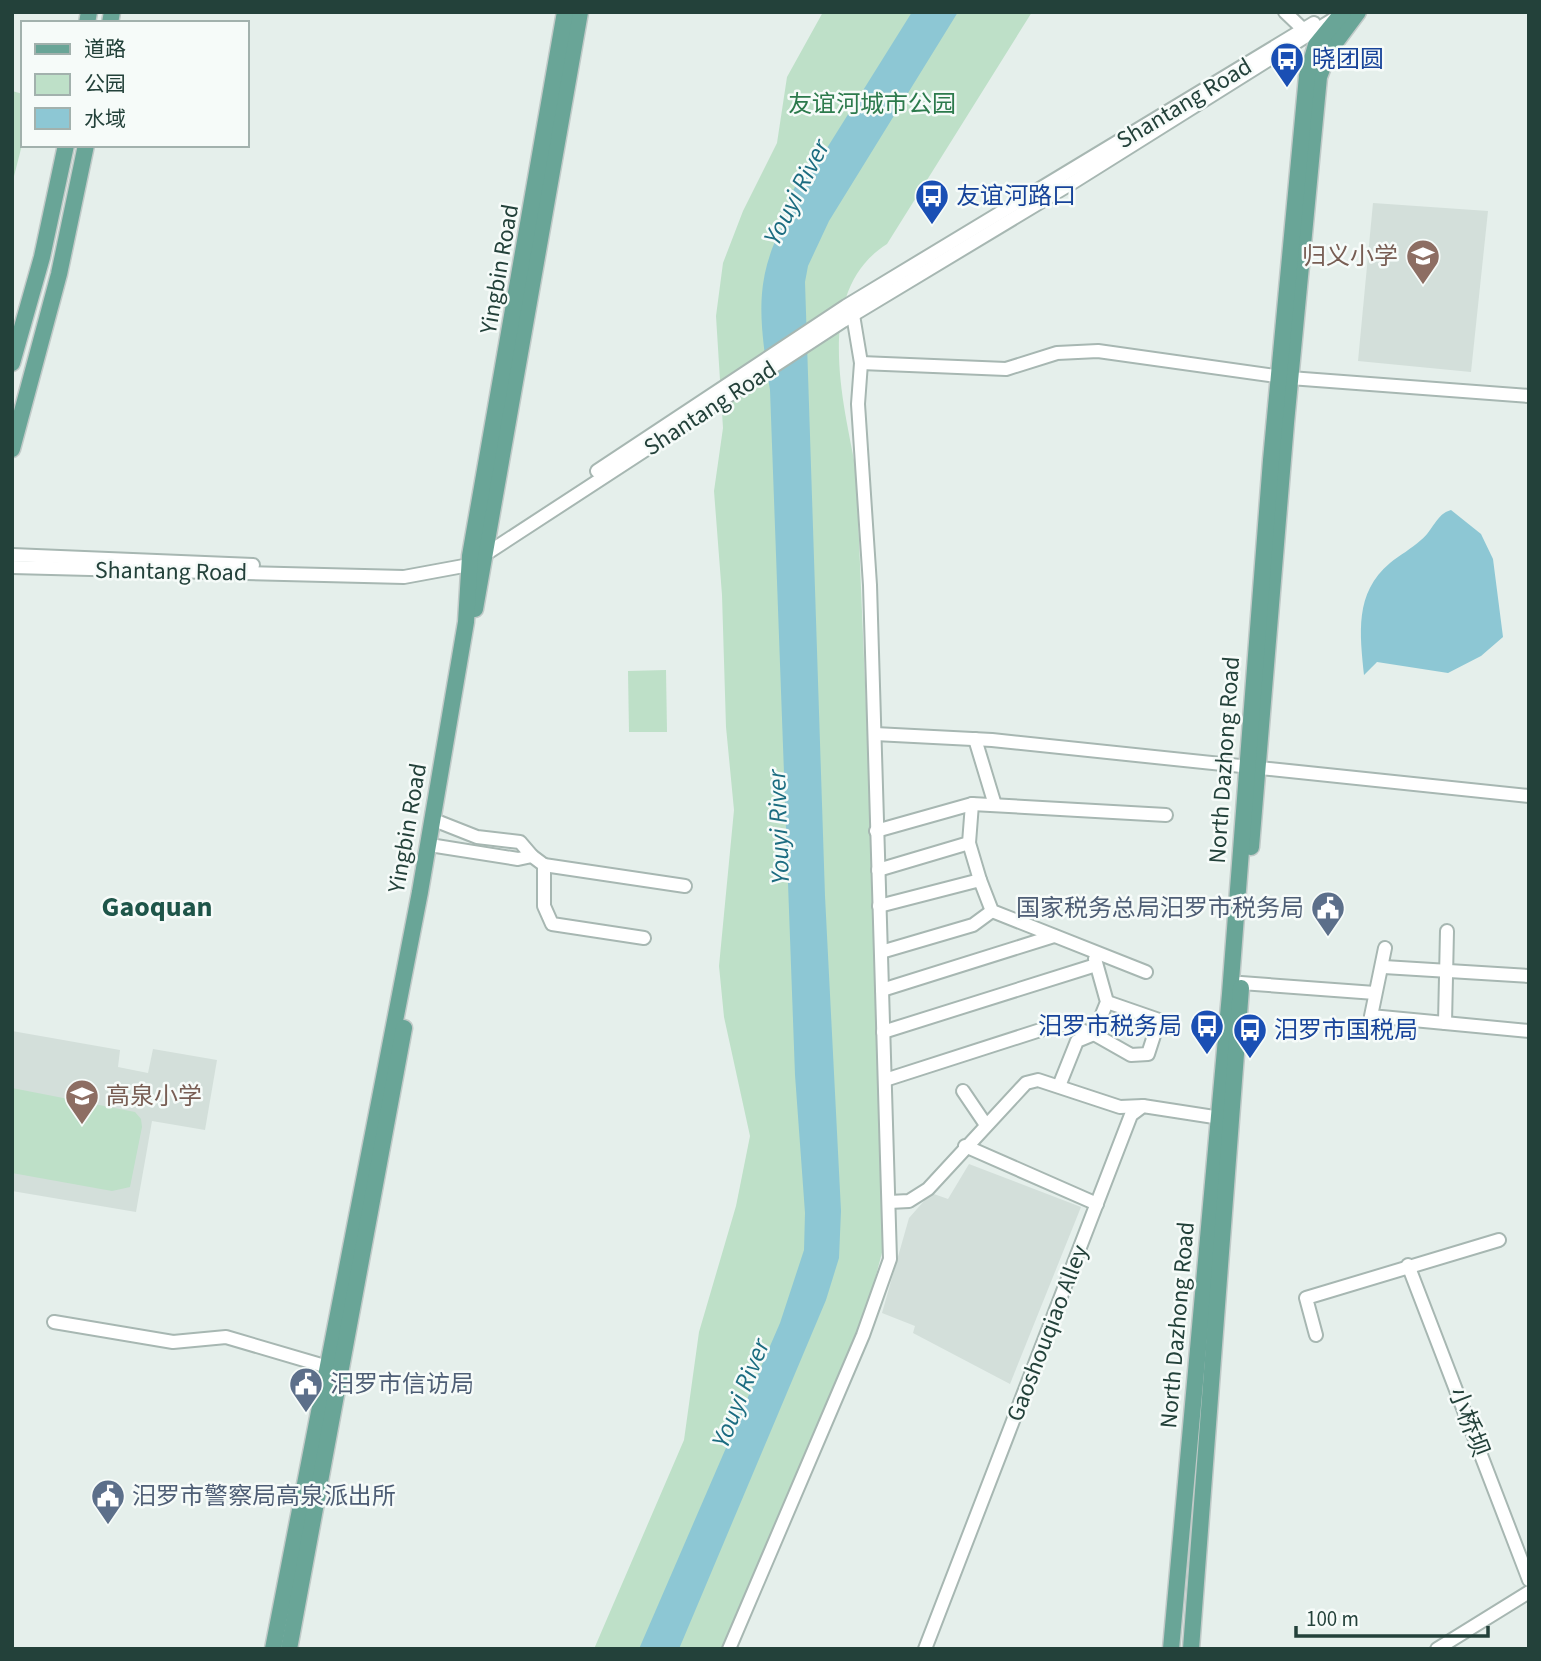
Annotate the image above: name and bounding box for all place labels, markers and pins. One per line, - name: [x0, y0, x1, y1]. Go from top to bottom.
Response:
- bus stop icon: 晓团圆: [1268, 40, 1306, 89]
- place label: 晓团圆: [1312, 42, 1384, 77]
- bus stop icon: 友谊河路口: [913, 177, 951, 226]
- place label: 友谊河路口: [956, 179, 1076, 214]
- school or university icon: 归义小学: [1404, 237, 1442, 286]
- place label: 归义小学: [1302, 239, 1398, 274]
- public building icon: 国家税务总局汨罗市税务局: [1309, 889, 1347, 938]
- place label: 国家税务总局汨罗市税务局: [1016, 891, 1304, 926]
- bus stop icon: 汨罗市税务局: [1188, 1007, 1226, 1056]
- place label: 汨罗市税务局: [1038, 1009, 1182, 1044]
- bus stop icon: 汨罗市国税局: [1231, 1011, 1269, 1060]
- place label: 汨罗市国税局: [1274, 1013, 1418, 1048]
- school or university icon: 高泉小学: [63, 1077, 101, 1126]
- place label: 高泉小学: [106, 1079, 202, 1114]
- public building icon: 汨罗市信访局: [287, 1365, 325, 1414]
- place label: 汨罗市信访局: [330, 1367, 474, 1402]
- public building icon: 汨罗市警察局高泉派出所: [89, 1477, 127, 1526]
- place label: 汨罗市警察局高泉派出所: [132, 1479, 396, 1514]

